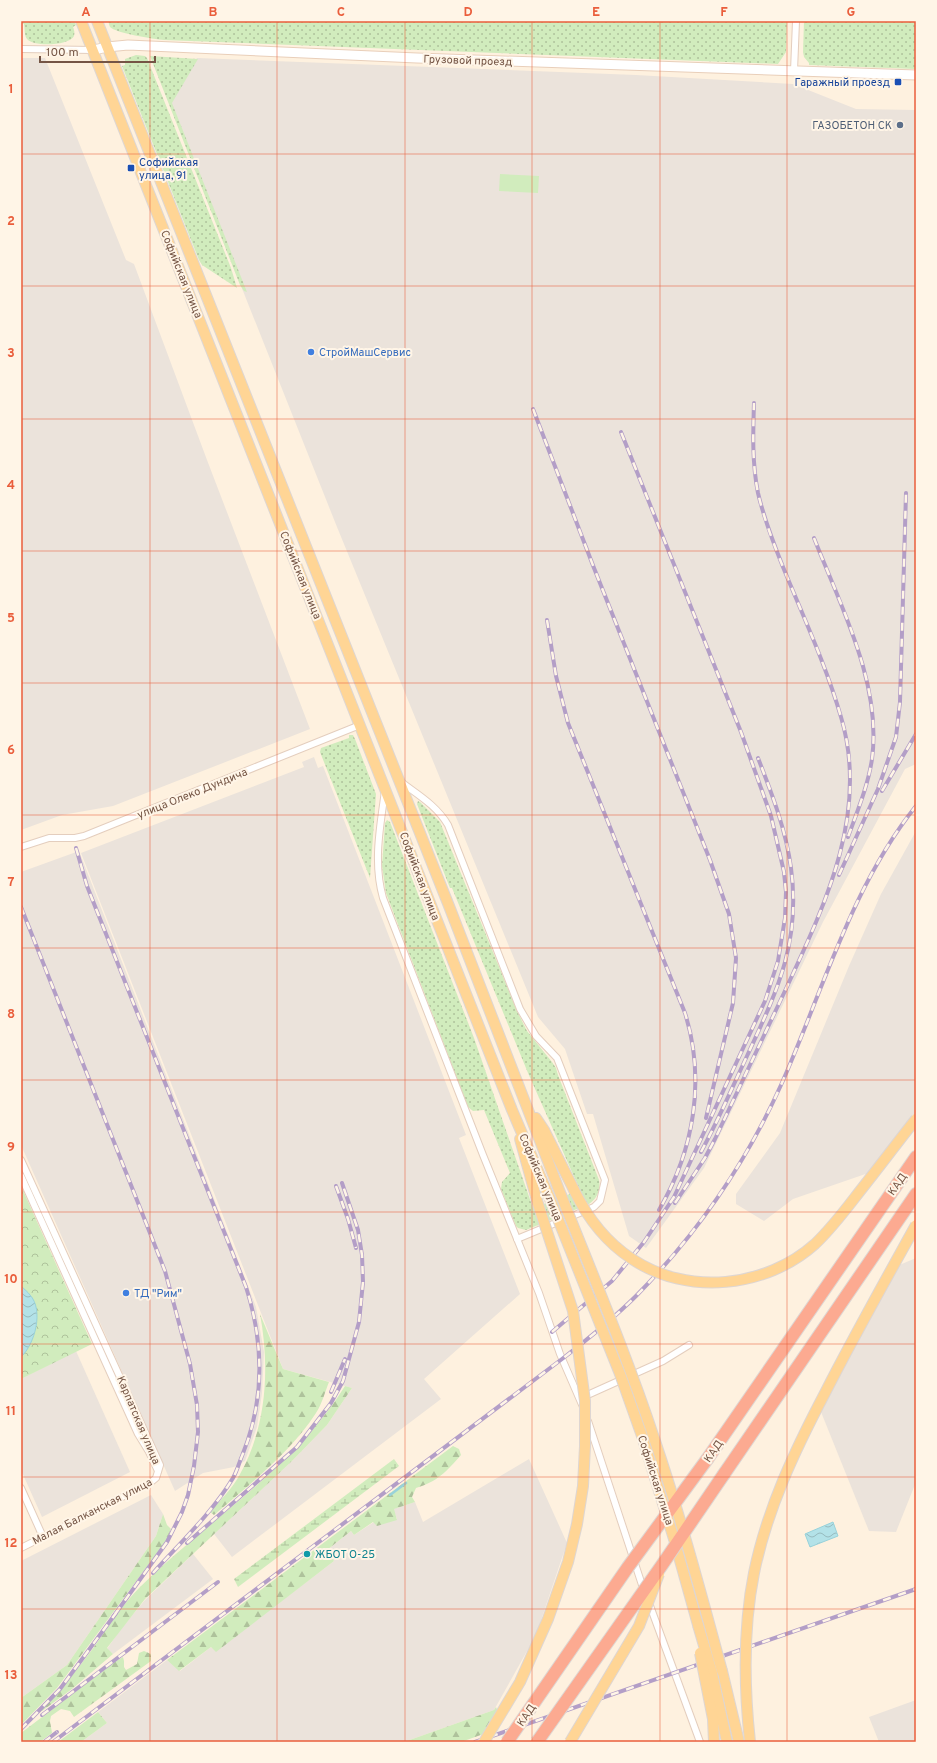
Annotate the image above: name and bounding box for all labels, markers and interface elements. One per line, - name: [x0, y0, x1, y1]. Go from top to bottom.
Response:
- text: A: [81, 5, 91, 21]
- text: B: [209, 5, 218, 21]
- text: C: [337, 5, 345, 21]
- text: D: [463, 5, 473, 21]
- text: E: [592, 5, 600, 21]
- text: F: [720, 5, 728, 21]
- text: G: [847, 5, 856, 21]
- scale bar: [40, 38, 155, 64]
- text: 100 m: [46, 45, 79, 61]
- street label: Грузовой проезд: [423, 52, 513, 70]
- place label: Гаражный проезд: [795, 76, 890, 90]
- marker: Гаражный проезд: [893, 77, 903, 87]
- text: 1: [8, 82, 14, 98]
- place label: ГАЗОБЕТОН СК: [812, 119, 892, 133]
- marker: ГАЗОБЕТОН СК: [895, 120, 905, 130]
- place label: Софийская улица, 91: [139, 156, 198, 183]
- marker: Софийская улица, 91: [126, 163, 136, 173]
- text: 2: [7, 214, 15, 230]
- street label: Софийская улица: [157, 228, 205, 321]
- text: 3: [7, 346, 15, 362]
- place label: СтройМашСервис: [319, 346, 411, 360]
- marker: СтройМашСервис: [306, 347, 316, 357]
- text: 4: [7, 478, 15, 494]
- street label: Софийская улица: [276, 529, 324, 622]
- text: 5: [7, 611, 15, 627]
- text: 6: [7, 743, 15, 759]
- street label: улица Олеко Дундича: [135, 765, 250, 822]
- street label: Софийская улица: [396, 830, 442, 923]
- text: 7: [8, 875, 15, 891]
- text: 8: [7, 1007, 15, 1023]
- street label: Софийская улица: [515, 1132, 565, 1223]
- text: 9: [7, 1140, 15, 1156]
- street label: КАД: [885, 1171, 911, 1199]
- text: 10: [4, 1272, 18, 1288]
- place label: ТД "Рим": [134, 1287, 182, 1301]
- marker: ТД "Рим": [121, 1288, 131, 1298]
- street label: Карпатская улица: [113, 1374, 163, 1467]
- text: 11: [6, 1404, 16, 1420]
- street label: Софийская улица: [634, 1434, 676, 1527]
- street label: КАД: [701, 1438, 727, 1466]
- street label: Малая Балканская улица: [30, 1475, 155, 1548]
- text: 12: [4, 1536, 18, 1552]
- place label: ЖБОТ О-25: [315, 1548, 375, 1562]
- marker: ЖБОТ О-25: [302, 1549, 312, 1559]
- text: 13: [5, 1668, 18, 1684]
- street label: КАД: [514, 1702, 539, 1730]

